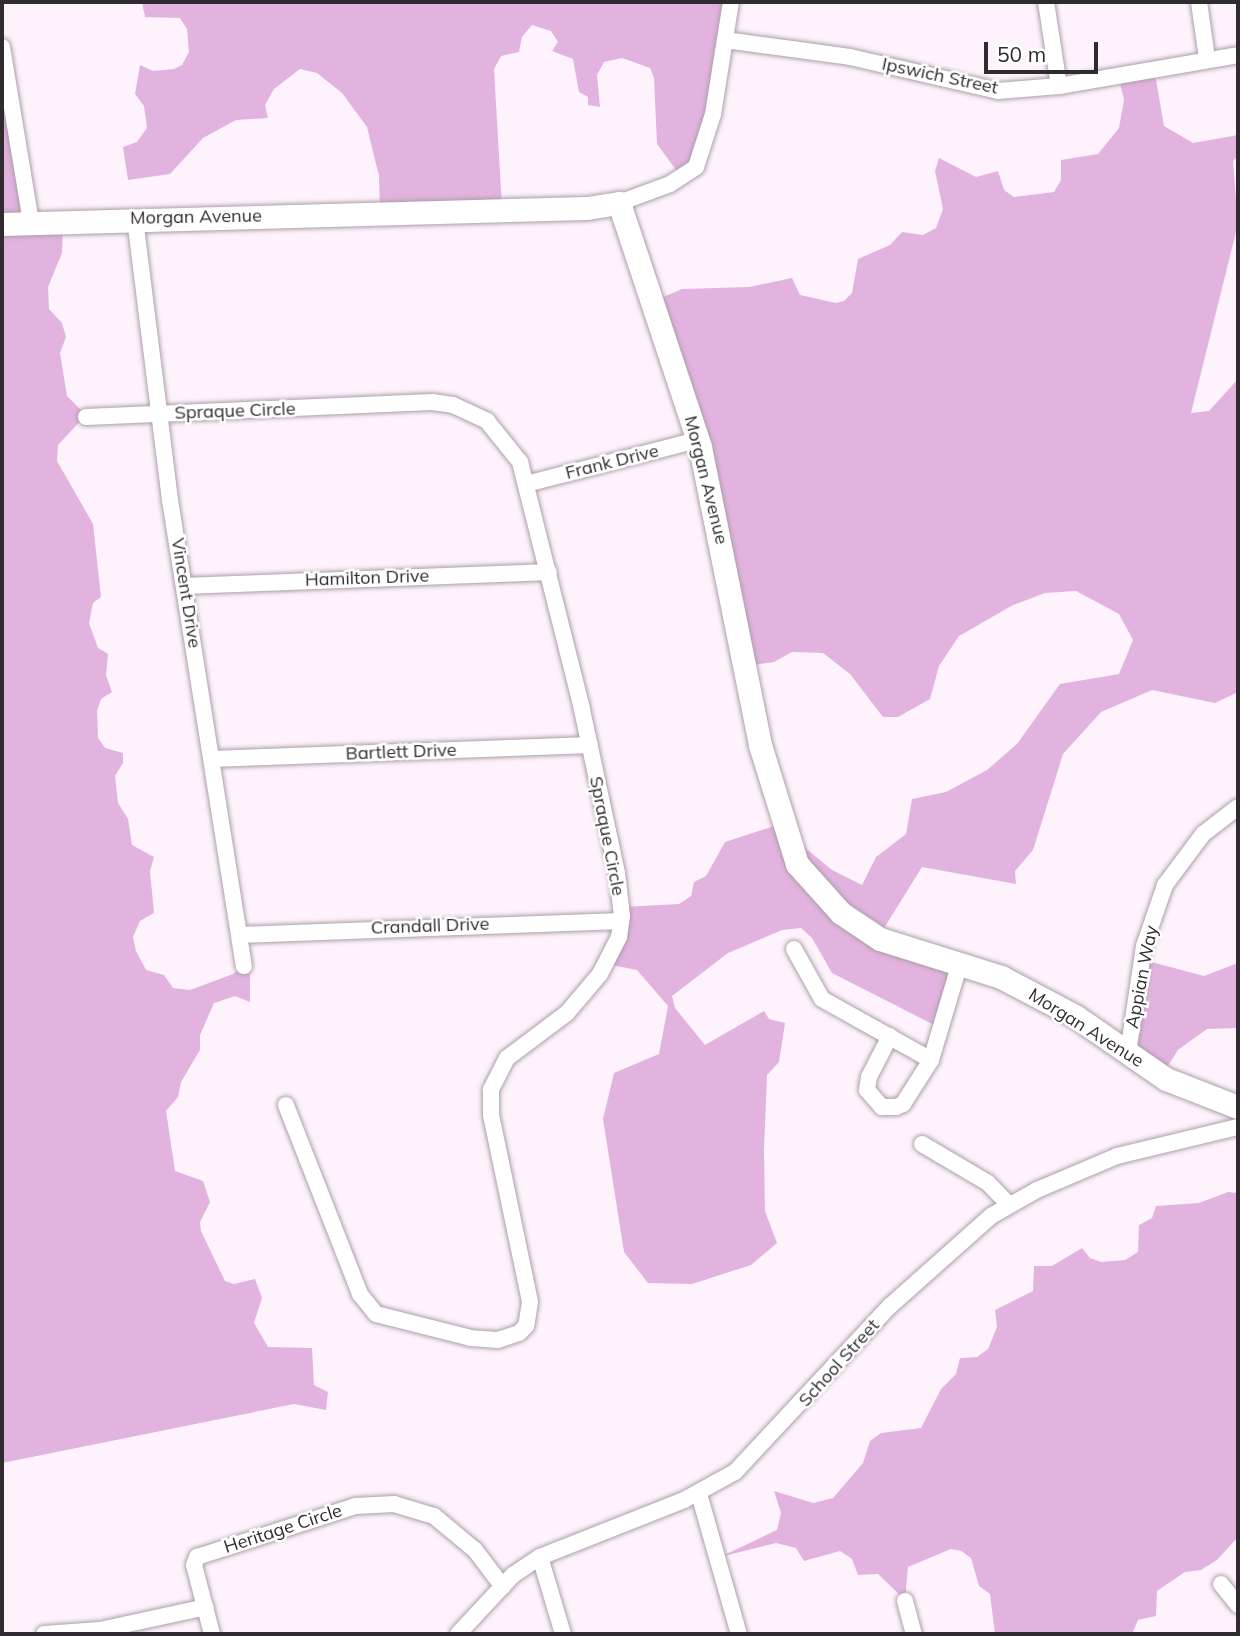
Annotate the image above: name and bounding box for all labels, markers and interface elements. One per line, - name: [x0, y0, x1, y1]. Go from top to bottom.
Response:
- scale bar: [988, 28, 1102, 72]
- text: 50 m: [997, 41, 1046, 67]
- street label: Ipswich Street: [880, 53, 1000, 99]
- street label: Morgan Avenue: [130, 205, 262, 229]
- street label: Spraque Circle: [174, 398, 296, 424]
- street label: Morgan Avenue: [680, 413, 732, 547]
- street label: Frank Drive: [563, 440, 661, 484]
- street label: Vincent Drive: [167, 537, 205, 649]
- street label: Hamilton Drive: [305, 565, 429, 591]
- street label: Bartlett Drive: [345, 739, 457, 765]
- street label: Spraque Circle: [585, 775, 629, 897]
- street label: Crandall Drive: [370, 913, 490, 939]
- street label: Appian Way: [1121, 924, 1163, 1030]
- street label: Morgan Avenue: [1024, 984, 1148, 1072]
- street label: School Street: [794, 1315, 884, 1411]
- street label: Heritage Circle: [221, 1500, 345, 1558]

